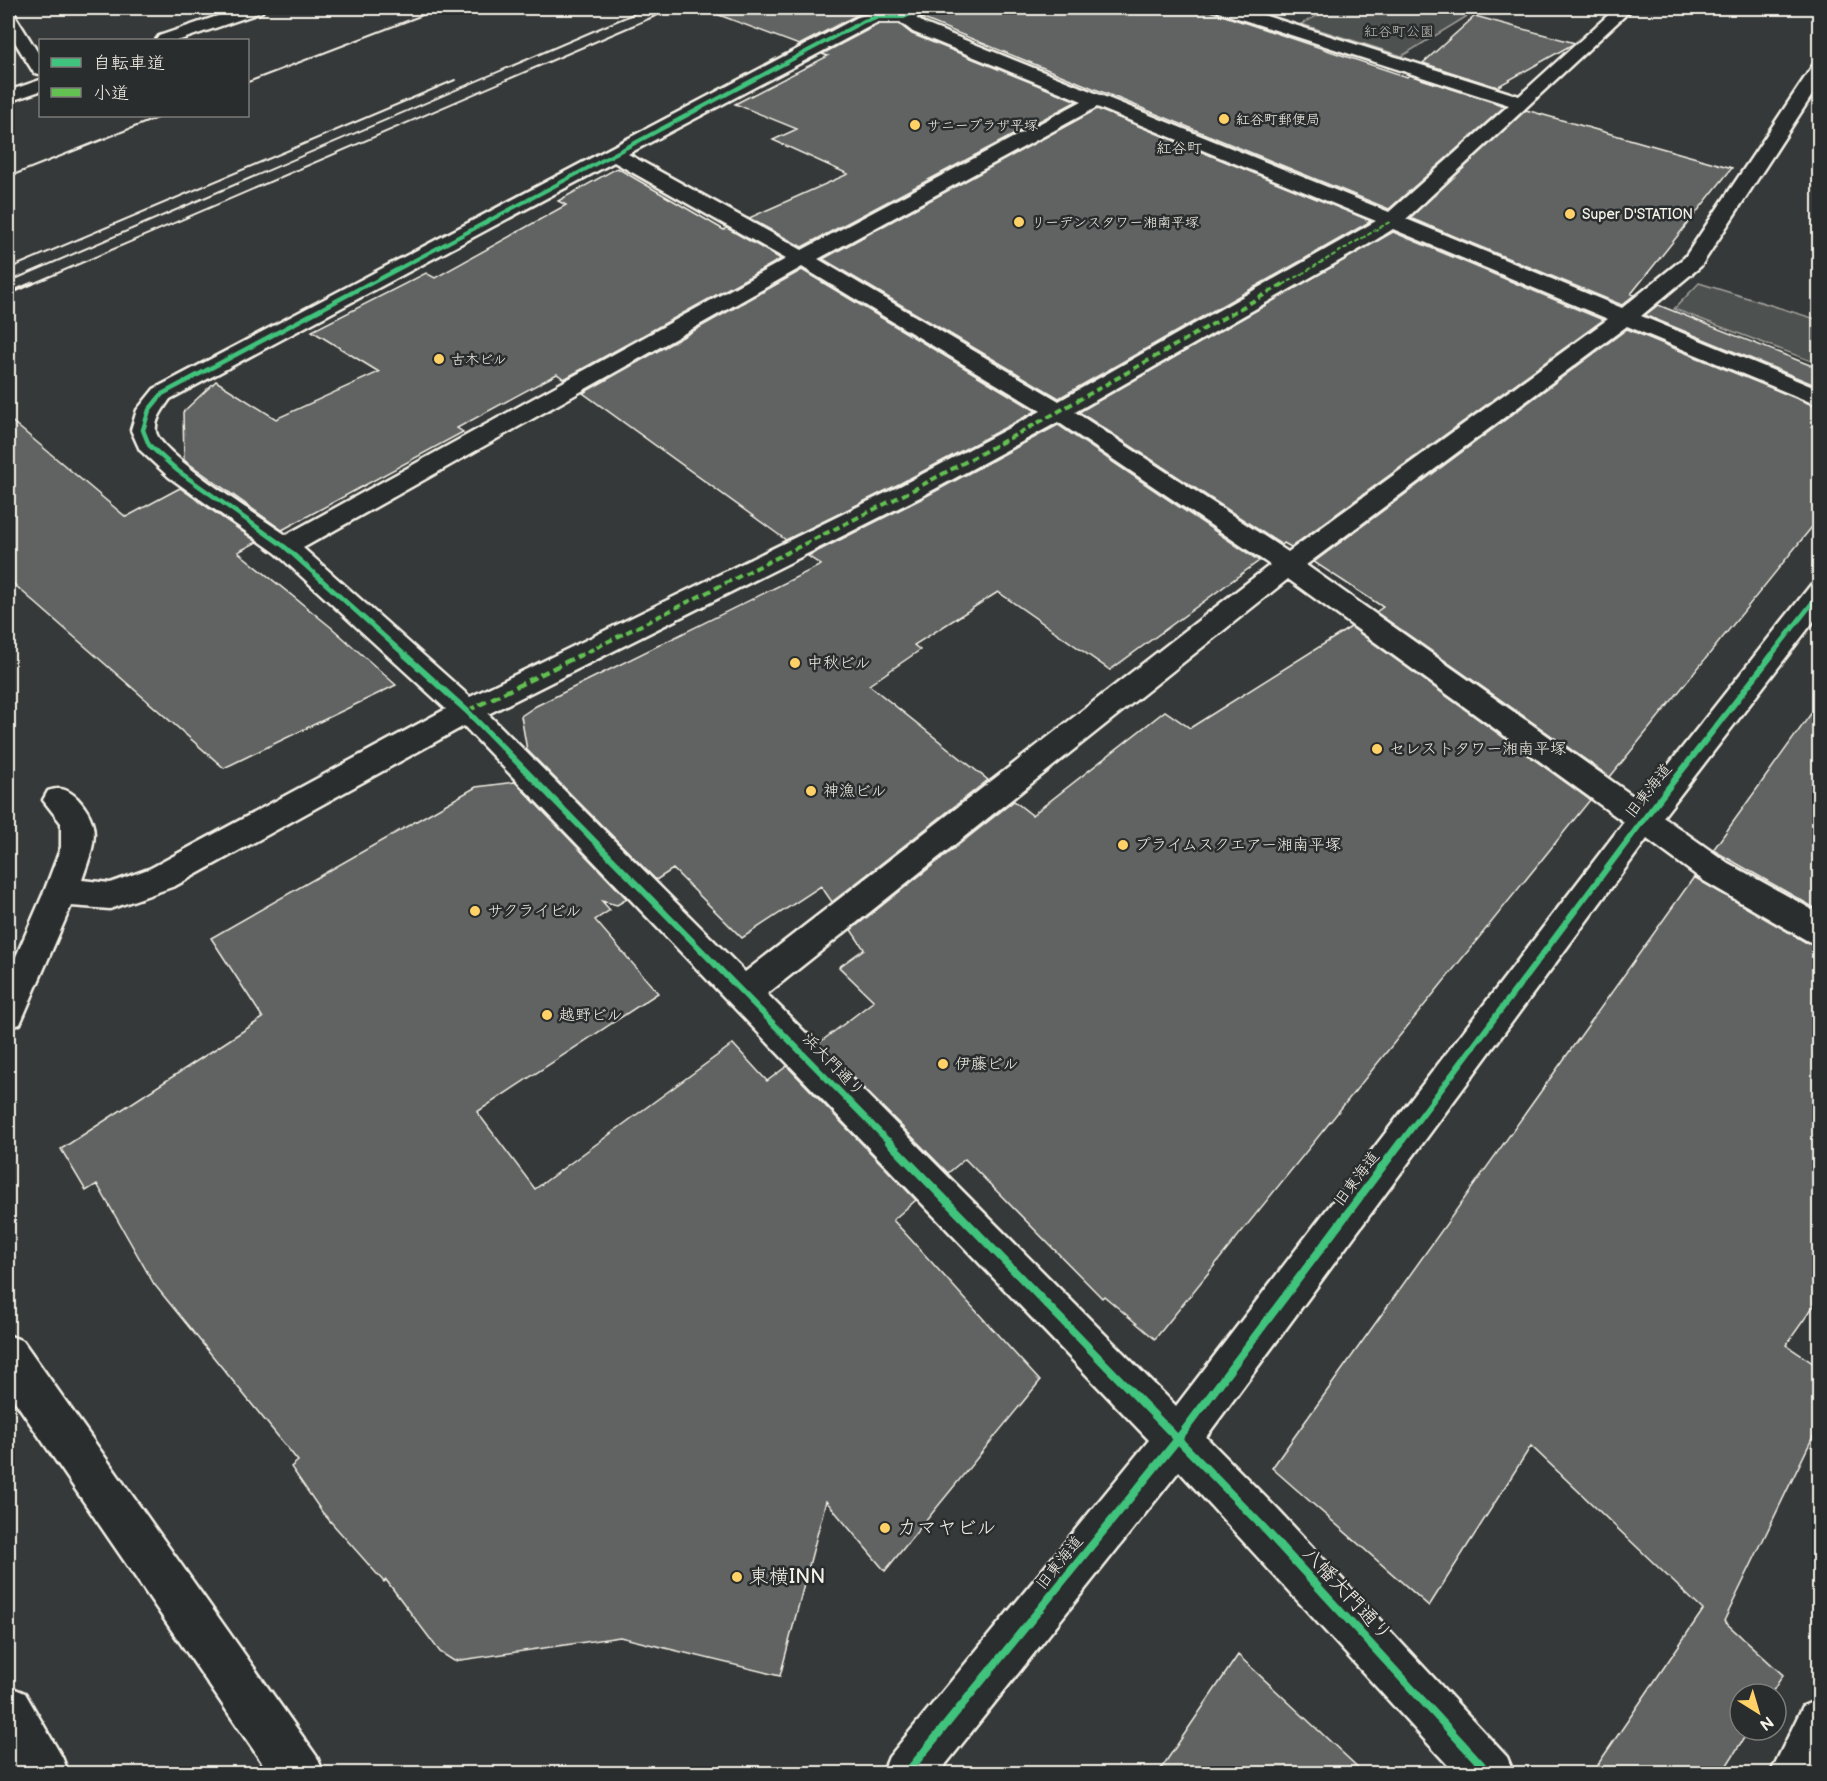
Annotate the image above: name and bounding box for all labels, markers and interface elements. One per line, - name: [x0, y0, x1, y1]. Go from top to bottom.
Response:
- park label: 紅谷町公園: [1364, 23, 1434, 40]
- legend: [39, 39, 249, 117]
- text: 自転車道: [93, 53, 165, 74]
- text: 小道: [93, 83, 129, 104]
- place label: 紅谷町郵便局: [1236, 111, 1320, 128]
- marker: 紅谷町郵便局: [1217, 112, 1231, 126]
- place label: サニープラザ平塚: [927, 117, 1038, 134]
- marker: サニープラザ平塚: [908, 118, 922, 132]
- district label: 紅谷町: [1156, 139, 1202, 158]
- place label: Super D'STATION: [1582, 206, 1693, 223]
- marker: Super D'STATION: [1563, 207, 1577, 221]
- place label: リーデンスタワー湘南平塚: [1031, 214, 1199, 231]
- marker: リーデンスタワー湘南平塚: [1012, 215, 1026, 229]
- place label: 古木ビル: [451, 351, 507, 368]
- marker: 古木ビル: [432, 352, 446, 366]
- place label: 中秋ビル: [807, 654, 871, 673]
- marker: 中秋ビル: [788, 656, 802, 670]
- place label: セレストタワー湘南平塚: [1389, 740, 1566, 759]
- marker: セレストタワー湘南平塚: [1370, 742, 1384, 756]
- street label: 旧東海道: [1622, 760, 1676, 822]
- place label: 神漁ビル: [823, 782, 887, 801]
- marker: 神漁ビル: [804, 784, 818, 798]
- place label: プライムスクエアー湘南平塚: [1135, 836, 1341, 855]
- marker: プライムスクエアー湘南平塚: [1116, 838, 1130, 852]
- place label: サクライビル: [487, 902, 581, 921]
- marker: サクライビル: [468, 904, 482, 918]
- place label: 越野ビル: [559, 1006, 623, 1025]
- marker: 越野ビル: [540, 1008, 554, 1022]
- street label: 浜大門通り: [798, 1030, 868, 1100]
- place label: 伊藤ビル: [955, 1055, 1019, 1074]
- marker: 伊藤ビル: [936, 1057, 950, 1071]
- street label: 旧東海道: [1330, 1148, 1384, 1210]
- place label: カマヤビル: [897, 1516, 997, 1540]
- marker: カマヤビル: [878, 1521, 892, 1535]
- street label: 旧東海道: [1032, 1532, 1088, 1594]
- street label: 八幡大門通り: [1297, 1542, 1397, 1646]
- place label: 東横INN: [749, 1565, 825, 1589]
- marker: 東横INN: [730, 1570, 744, 1584]
- north arrow: [1728, 1682, 1788, 1742]
- text: N: [1756, 1712, 1777, 1734]

